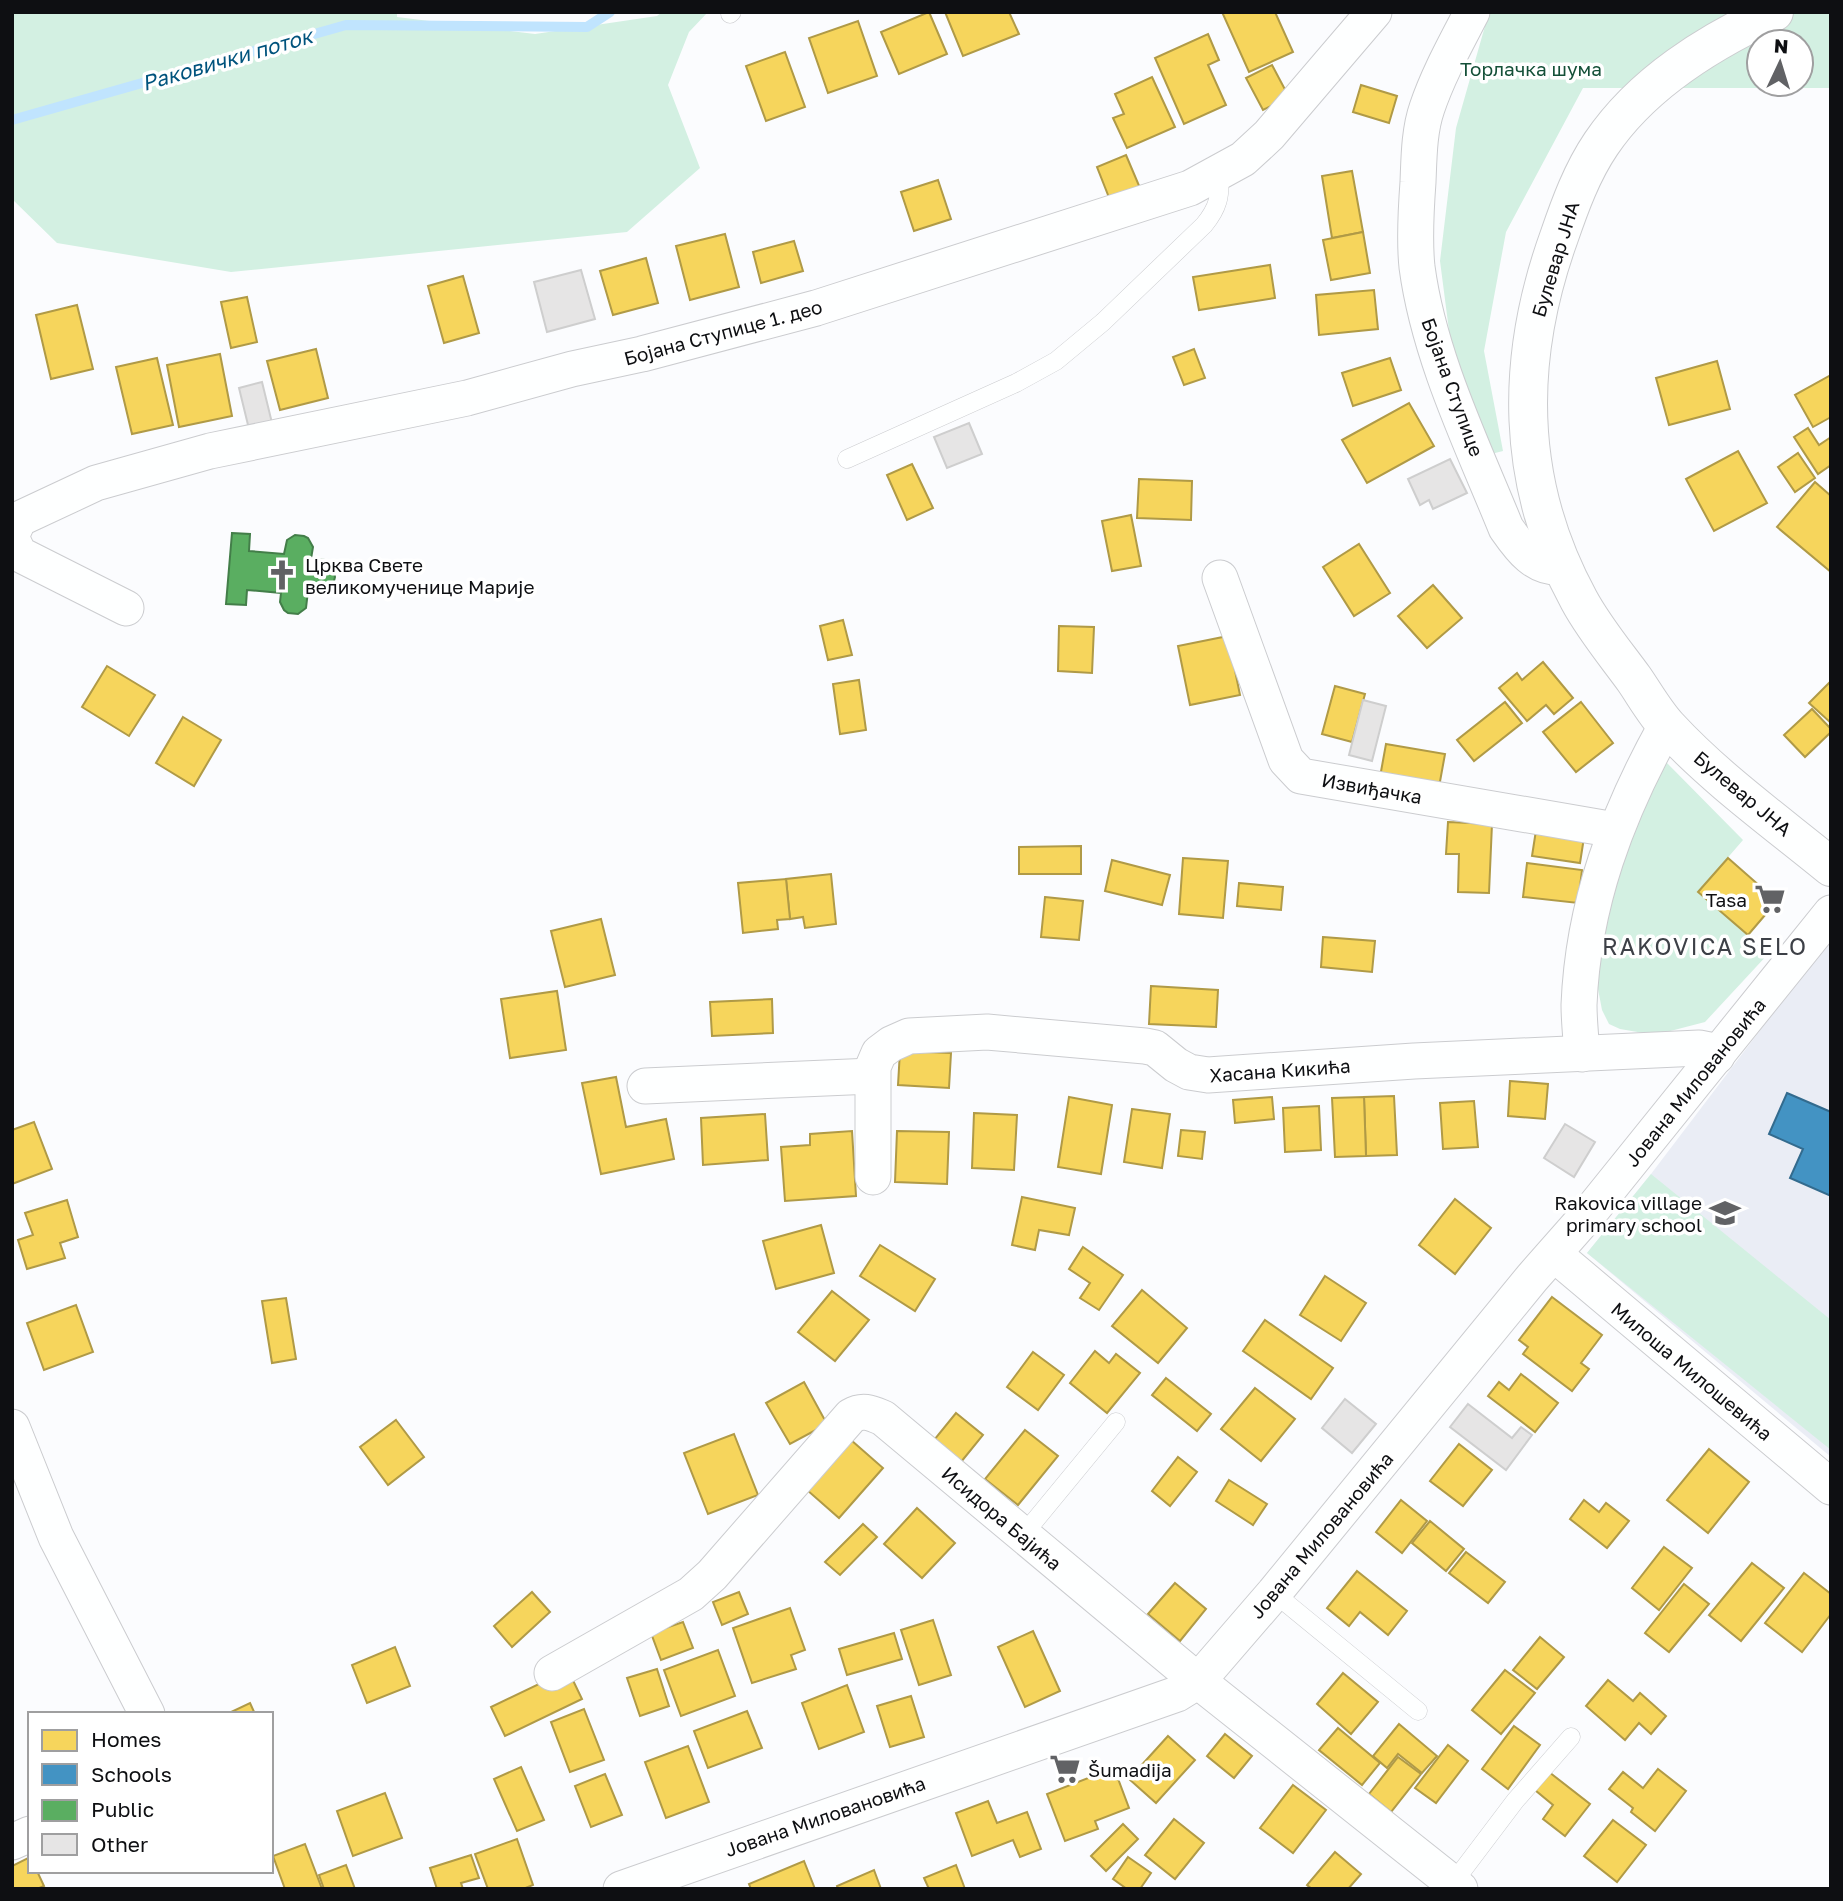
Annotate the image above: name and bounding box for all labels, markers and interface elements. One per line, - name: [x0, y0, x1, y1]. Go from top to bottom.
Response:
- water label: Раковички поток: [139, 21, 318, 96]
- north arrow: [1745, 28, 1815, 98]
- text: N: [1773, 34, 1789, 58]
- park label: Торлачка шума: [1460, 57, 1602, 80]
- street label: Булевар ЈНА: [1526, 198, 1584, 320]
- street label: Бојана Ступице 1. део: [621, 294, 825, 370]
- street label: Бојана Ступице: [1417, 314, 1489, 460]
- place label: Црква Свете великомученице Марије: [305, 553, 534, 598]
- church icon: Црква Свете великомученице Марије: [265, 558, 299, 592]
- street label: Булевар ЈНА: [1690, 746, 1797, 841]
- street label: Извиђачка: [1320, 768, 1424, 808]
- supermarket icon: Tasa: [1753, 882, 1787, 916]
- place label: Tasa: [1705, 888, 1747, 911]
- district label: RAKOVICA SELO: [1602, 932, 1808, 960]
- street label: Јована Миловановића: [1620, 993, 1770, 1171]
- street label: Хасана Кикића: [1209, 1054, 1351, 1086]
- place label: Rakovica village primary school: [1554, 1191, 1702, 1236]
- school or university icon: Rakovica village primary school: [1708, 1196, 1742, 1230]
- street label: Милоша Милошевића: [1607, 1297, 1777, 1445]
- street label: Јована Миловановића: [1245, 1447, 1397, 1623]
- street label: Исидора Бајића: [938, 1461, 1066, 1575]
- legend: [28, 1712, 273, 1873]
- text: Homes: [91, 1726, 161, 1752]
- supermarket icon: Šumadija: [1048, 1752, 1082, 1786]
- place label: Šumadija: [1088, 1758, 1172, 1781]
- text: Schools: [91, 1761, 172, 1787]
- street label: Јована Миловановића: [722, 1771, 928, 1861]
- text: Public: [91, 1796, 154, 1822]
- text: Other: [91, 1831, 148, 1857]

